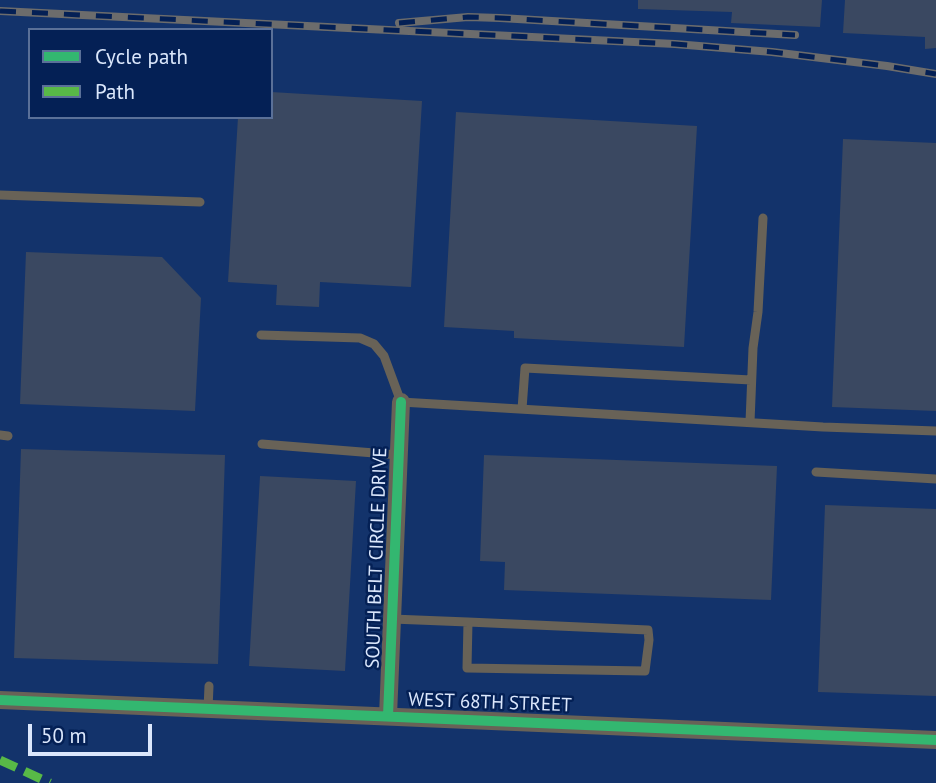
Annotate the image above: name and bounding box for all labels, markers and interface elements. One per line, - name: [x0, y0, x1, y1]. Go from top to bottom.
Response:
- legend: [28, 28, 273, 119]
- text: Cycle path: [95, 43, 188, 70]
- text: Path: [95, 78, 135, 105]
- street label: SOUTH BELT CIRCLE DRIVE: [362, 447, 392, 669]
- street label: WEST 68TH STREET: [408, 689, 572, 717]
- scale bar: [32, 710, 156, 754]
- text: 50 m: [41, 722, 87, 749]

